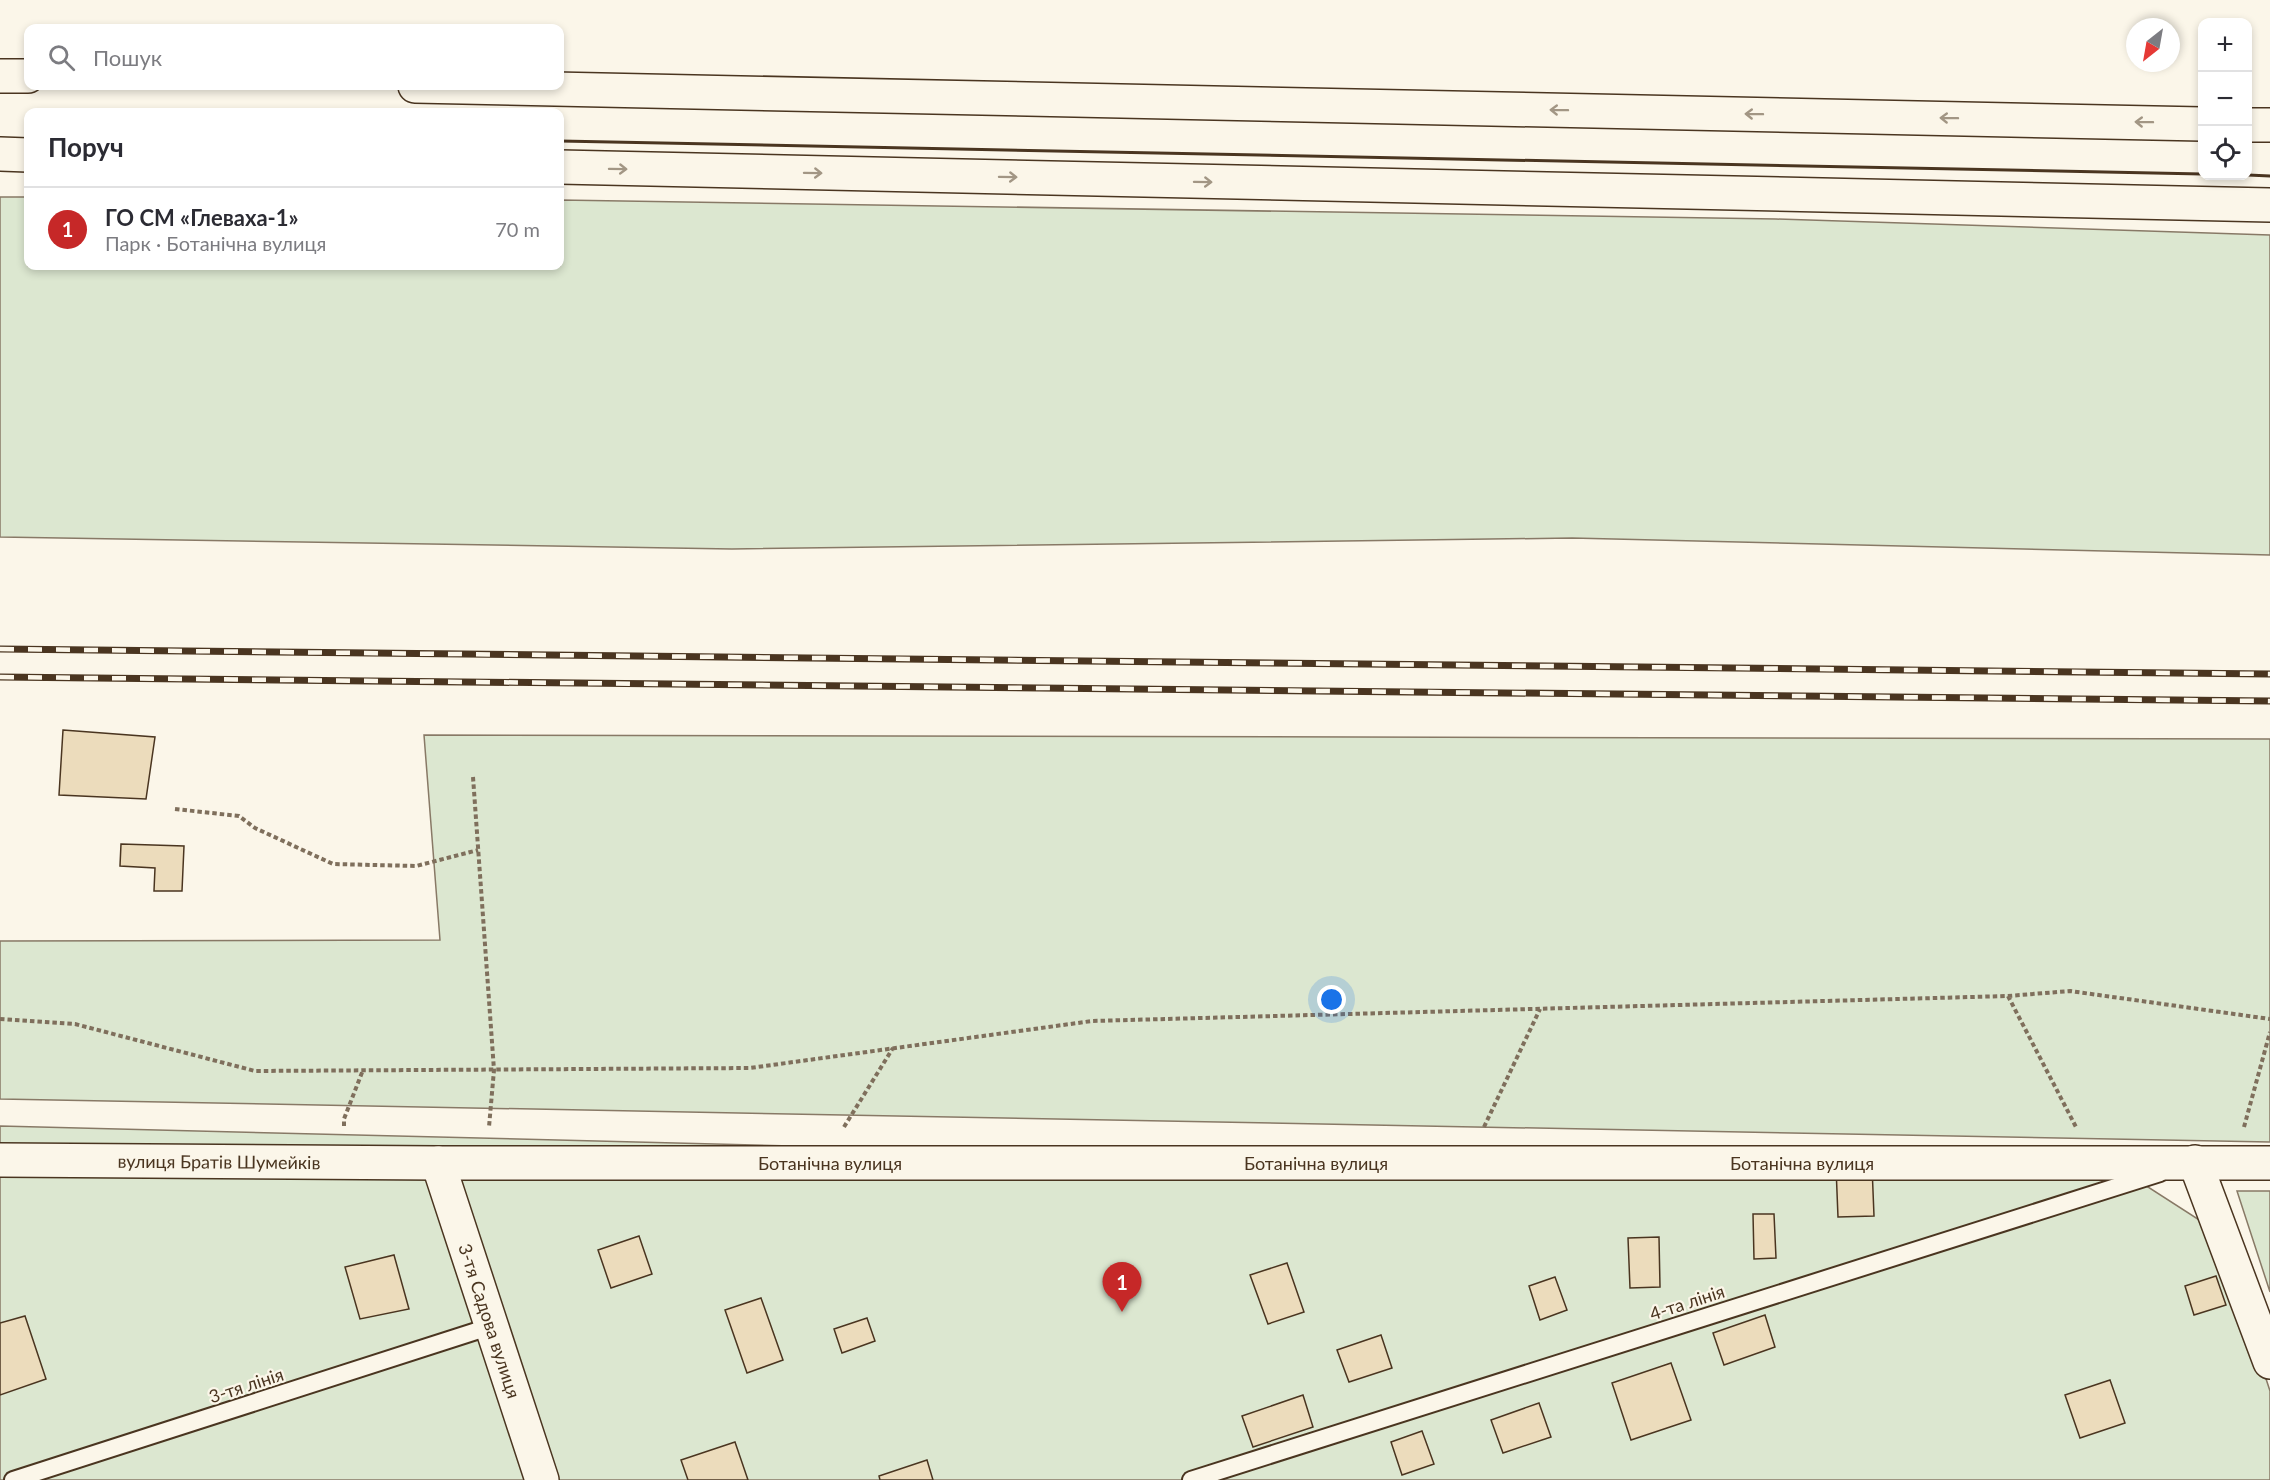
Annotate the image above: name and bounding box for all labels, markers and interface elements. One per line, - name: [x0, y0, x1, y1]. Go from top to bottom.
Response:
- north arrow: [2126, 18, 2180, 72]
- map controls: [2198, 18, 2252, 180]
- button: +: [2198, 18, 2252, 72]
- search box: [24, 24, 564, 90]
- icon: search: [45, 41, 78, 74]
- text: Пошук: [93, 44, 162, 71]
- button: −: [2198, 72, 2252, 126]
- one-way arrow: [1550, 104, 1570, 116]
- one-way arrow: [1745, 108, 1765, 120]
- one-way arrow: [1940, 113, 1960, 124]
- one-way arrow: [2135, 117, 2155, 128]
- button: locate: [2198, 126, 2252, 180]
- text: Поруч: [48, 131, 124, 163]
- one-way arrow: [607, 163, 627, 174]
- one-way arrow: [802, 167, 822, 179]
- one-way arrow: [997, 171, 1017, 183]
- one-way arrow: [1192, 176, 1212, 187]
- text: ГО СМ «Глеваха-1»: [105, 204, 299, 231]
- text: 1: [62, 217, 73, 241]
- text: 70 m: [495, 217, 540, 241]
- text: Парк · Ботанічна вулиця: [105, 231, 326, 255]
- your location: [1317, 985, 1346, 1014]
- street label: вулиця Братів Шумейків: [117, 1150, 321, 1173]
- street label: Ботанічна вулиця: [758, 1152, 902, 1174]
- street label: Ботанічна вулиця: [1244, 1152, 1388, 1174]
- street label: Ботанічна вулиця: [1730, 1152, 1874, 1174]
- street label: 3-тя Садова вулиця: [454, 1241, 525, 1401]
- pin: 1: [1102, 1262, 1142, 1312]
- street label: 4-та лінія: [1647, 1280, 1727, 1324]
- street label: 3-тя лінія: [206, 1363, 286, 1407]

